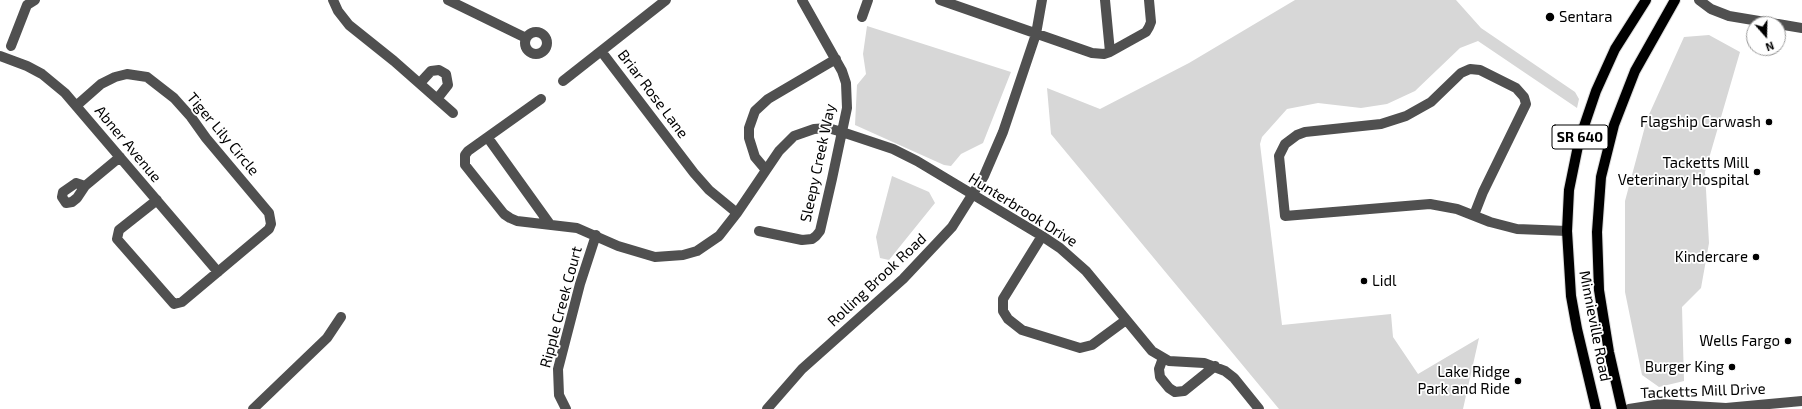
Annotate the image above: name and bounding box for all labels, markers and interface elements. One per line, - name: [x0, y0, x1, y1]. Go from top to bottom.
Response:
- place label: Sentara: [1559, 8, 1612, 26]
- marker: Sentara: [1544, 11, 1556, 23]
- north arrow: [1746, 16, 1786, 56]
- text: N: [1764, 39, 1776, 54]
- street label: Briar Rose Lane: [614, 46, 692, 142]
- street label: Tiger Lily Circle: [183, 89, 263, 179]
- street label: Abner Avenue: [91, 102, 165, 186]
- street label: Sleepy Creek Way: [797, 102, 839, 224]
- place label: Flagship Carwash: [1640, 113, 1761, 131]
- marker: Flagship Carwash: [1764, 117, 1774, 127]
- road number: SR 640: [1552, 125, 1608, 149]
- place label: Tacketts Mill Veterinary Hospital: [1618, 154, 1749, 189]
- marker: Tacketts Mill Veterinary Hospital: [1752, 167, 1762, 177]
- street label: Hunterbrook Drive: [965, 169, 1081, 251]
- street label: Rolling Brook Road: [824, 230, 930, 330]
- street label: Ripple Creek Court: [536, 244, 586, 370]
- place label: Kindercare: [1675, 248, 1748, 266]
- marker: Kindercare: [1751, 252, 1761, 262]
- street label: Minnieville Road: [1575, 269, 1615, 383]
- place label: Lidl: [1372, 272, 1396, 290]
- marker: Lidl: [1359, 276, 1369, 286]
- place label: Wells Fargo: [1699, 332, 1780, 350]
- marker: Wells Fargo: [1783, 336, 1793, 346]
- place label: Burger King: [1645, 358, 1724, 376]
- marker: Burger King: [1727, 362, 1737, 372]
- place label: Lake Ridge Park and Ride: [1417, 363, 1510, 398]
- marker: Lake Ridge Park and Ride: [1513, 376, 1523, 386]
- street label: Tacketts Mill Drive: [1640, 380, 1766, 402]

